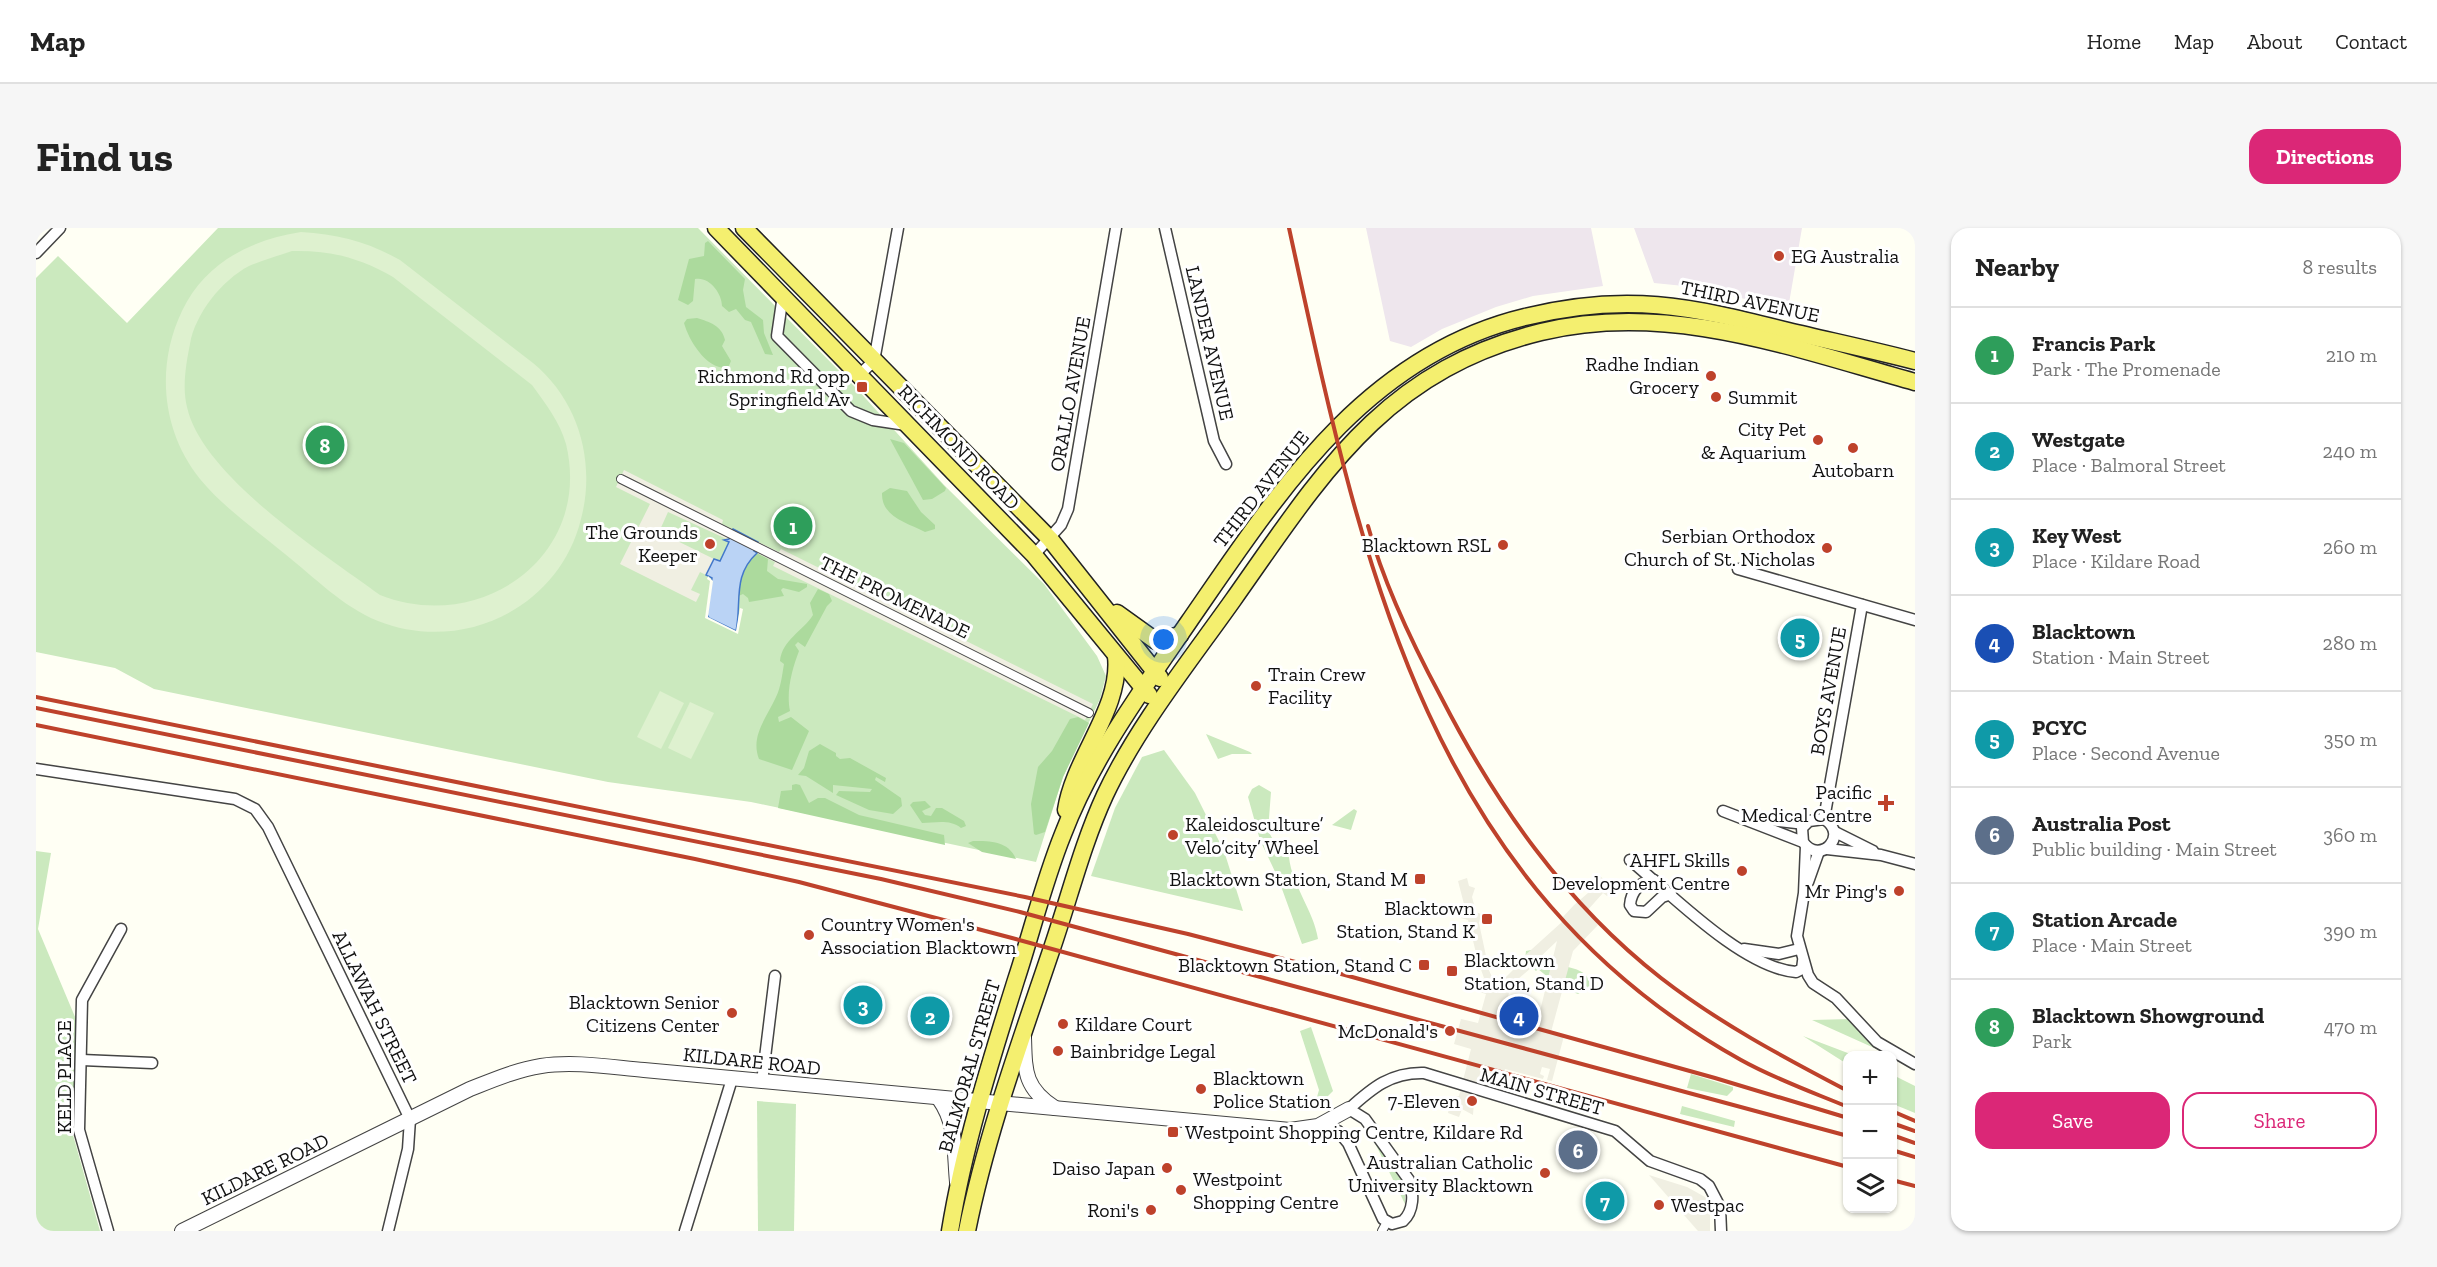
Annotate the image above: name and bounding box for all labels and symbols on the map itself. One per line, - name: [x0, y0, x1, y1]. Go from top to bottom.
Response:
- place label: EG Australia: [1791, 244, 1900, 268]
- marker: EG Australia: [1772, 249, 1786, 263]
- street label: LANDER AVENUE: [1181, 263, 1239, 423]
- street label: THIRD AVENUE: [1678, 275, 1822, 327]
- street label: ORALLO AVENUE: [1045, 315, 1095, 473]
- place label: Radhe Indian Grocery: [1585, 352, 1700, 399]
- place label: Richmond Rd opp Springfield Av: [697, 364, 850, 411]
- marker: Radhe Indian Grocery: [1704, 369, 1718, 383]
- street label: RICHMOND ROAD: [893, 379, 1025, 515]
- marker: Richmond Rd opp Springfield Av: [855, 380, 869, 394]
- place label: Summit: [1728, 385, 1798, 409]
- marker: Summit: [1709, 390, 1723, 404]
- place label: City Pet & Aquarium: [1701, 417, 1807, 464]
- pin: 8: [306, 422, 344, 468]
- street label: THIRD AVENUE: [1208, 426, 1314, 552]
- marker: City Pet & Aquarium: [1811, 433, 1825, 447]
- marker: Autobarn: [1846, 441, 1860, 455]
- place label: Autobarn: [1812, 458, 1894, 482]
- pin: 1: [774, 504, 813, 548]
- place label: The Grounds Keeper: [586, 520, 698, 567]
- place label: Serbian Orthodox Church of St. Nicholas: [1624, 524, 1815, 571]
- place label: Blacktown RSL: [1362, 533, 1491, 557]
- marker: The Grounds Keeper: [703, 537, 717, 551]
- marker: Blacktown RSL: [1496, 538, 1510, 552]
- marker: Serbian Orthodox Church of St. Nicholas: [1820, 541, 1834, 555]
- street label: THE PROMENADE: [816, 550, 974, 644]
- pin: 5: [1780, 616, 1820, 660]
- your location: [1149, 625, 1178, 654]
- street label: BOYS AVENUE: [1805, 625, 1851, 757]
- place label: Train Crew Facility: [1268, 662, 1366, 709]
- marker: Train Crew Facility: [1249, 679, 1263, 693]
- place label: Pacific Medical Centre: [1741, 780, 1872, 827]
- marker: Pacific Medical Centre: [1877, 794, 1895, 812]
- place label: Kaleidosculture’ Velo’city’ Wheel: [1184, 812, 1324, 859]
- marker: Kaleidosculture’ Velo’city’ Wheel: [1166, 828, 1180, 842]
- place label: AHFL Skills Development Centre: [1552, 848, 1730, 895]
- marker: AHFL Skills Development Centre: [1735, 864, 1749, 878]
- place label: Blacktown Station, Stand M: [1169, 867, 1408, 891]
- marker: Blacktown Station, Stand M: [1413, 872, 1427, 886]
- place label: Mr Ping's: [1805, 879, 1887, 903]
- marker: Mr Ping's: [1892, 884, 1906, 898]
- place label: Blacktown Station, Stand K: [1336, 896, 1476, 943]
- place label: Country Women's Association Blacktown: [821, 912, 1017, 959]
- marker: Blacktown Station, Stand K: [1480, 912, 1494, 926]
- street label: ALLAWAH STREET: [327, 926, 423, 1088]
- marker: Country Women's Association Blacktown: [802, 928, 816, 942]
- place label: Blacktown Station, Stand D: [1464, 948, 1604, 995]
- place label: Blacktown Station, Stand C: [1178, 953, 1412, 977]
- marker: Blacktown Station, Stand C: [1417, 958, 1431, 972]
- marker: Blacktown Station, Stand D: [1445, 964, 1459, 978]
- street label: BALMORAL STREET: [933, 977, 1005, 1155]
- pin: 3: [844, 982, 882, 1028]
- place label: Blacktown Senior Citizens Center: [569, 990, 720, 1037]
- pin: 2: [910, 994, 950, 1038]
- pin: 4: [1500, 994, 1538, 1038]
- marker: Blacktown Senior Citizens Center: [725, 1006, 739, 1020]
- place label: Kildare Court: [1075, 1012, 1193, 1036]
- marker: Kildare Court: [1056, 1017, 1070, 1031]
- place label: McDonald's: [1338, 1019, 1438, 1043]
- street label: KELD PLACE: [52, 1020, 76, 1134]
- marker: McDonald's: [1443, 1024, 1457, 1038]
- place label: Bainbridge Legal: [1070, 1039, 1216, 1063]
- street label: KILDARE ROAD: [682, 1042, 822, 1080]
- marker: Bainbridge Legal: [1051, 1044, 1065, 1058]
- street label: MAIN STREET: [1477, 1062, 1607, 1120]
- place label: Blacktown Police Station: [1213, 1066, 1331, 1113]
- marker: Blacktown Police Station: [1194, 1082, 1208, 1096]
- place label: 7-Eleven: [1388, 1089, 1461, 1113]
- marker: 7-Eleven: [1465, 1094, 1479, 1108]
- place label: Westpoint Shopping Centre, Kildare Rd: [1185, 1120, 1523, 1144]
- marker: Westpoint Shopping Centre, Kildare Rd: [1166, 1125, 1180, 1139]
- street label: KILDARE ROAD: [197, 1128, 333, 1210]
- pin: 6: [1558, 1128, 1598, 1172]
- place label: Australian Catholic University Blacktown: [1348, 1150, 1534, 1197]
- place label: Daiso Japan: [1052, 1156, 1156, 1180]
- marker: Daiso Japan: [1160, 1161, 1174, 1175]
- marker: Australian Catholic University Blacktown: [1538, 1166, 1552, 1180]
- place label: Westpoint Shopping Centre: [1193, 1167, 1339, 1214]
- pin: 7: [1586, 1178, 1624, 1224]
- marker: Westpoint Shopping Centre: [1174, 1183, 1188, 1197]
- place label: Westpac: [1671, 1193, 1744, 1217]
- place label: Roni's: [1087, 1198, 1139, 1222]
- marker: Westpac: [1652, 1198, 1666, 1212]
- marker: Roni's: [1144, 1203, 1158, 1217]

